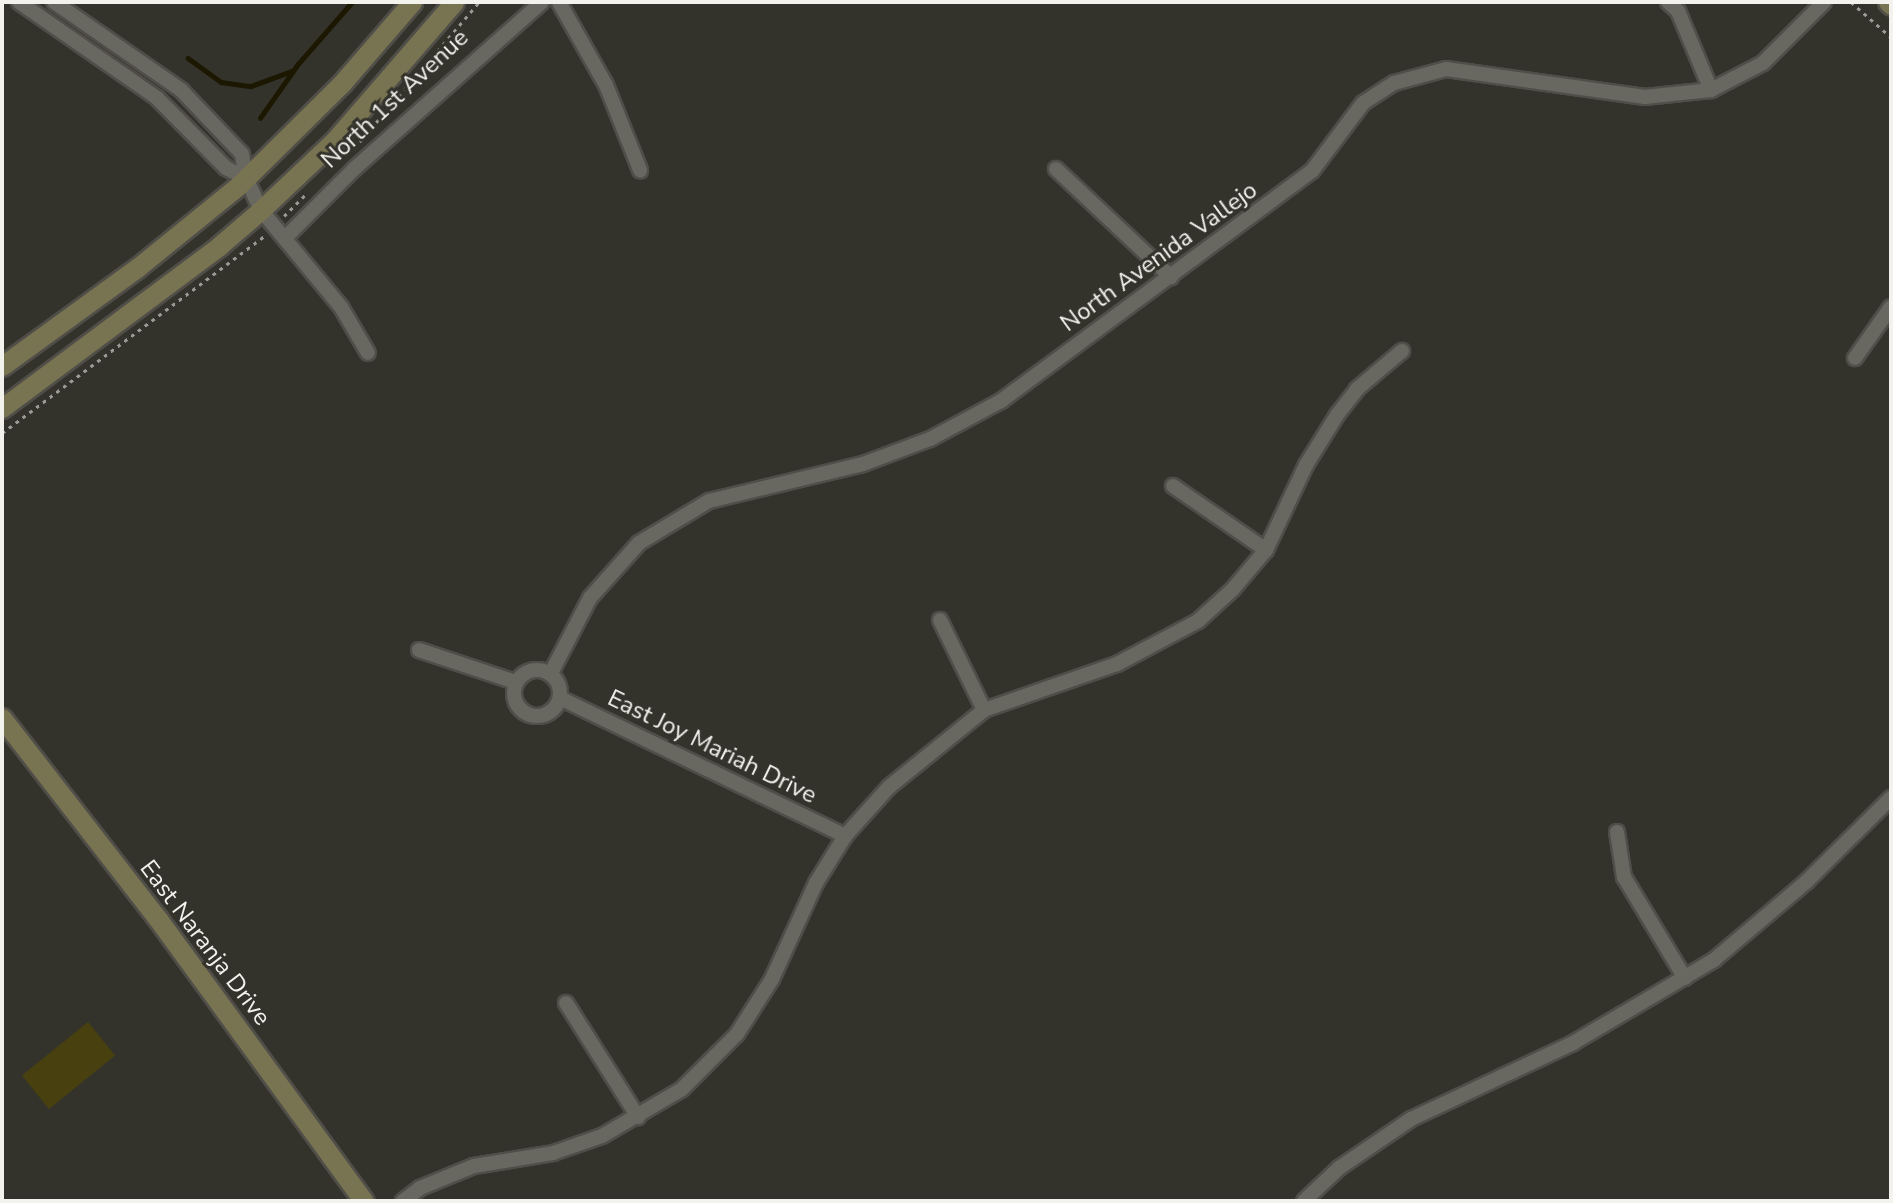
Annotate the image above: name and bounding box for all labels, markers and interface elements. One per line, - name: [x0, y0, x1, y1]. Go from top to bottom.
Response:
- street label: North 1st Avenue: [315, 23, 475, 175]
- street label: North Avenida Vallejo: [1055, 176, 1263, 338]
- street label: East Joy Mariah Drive: [603, 684, 821, 810]
- street label: East Naranja Drive: [134, 855, 276, 1031]

